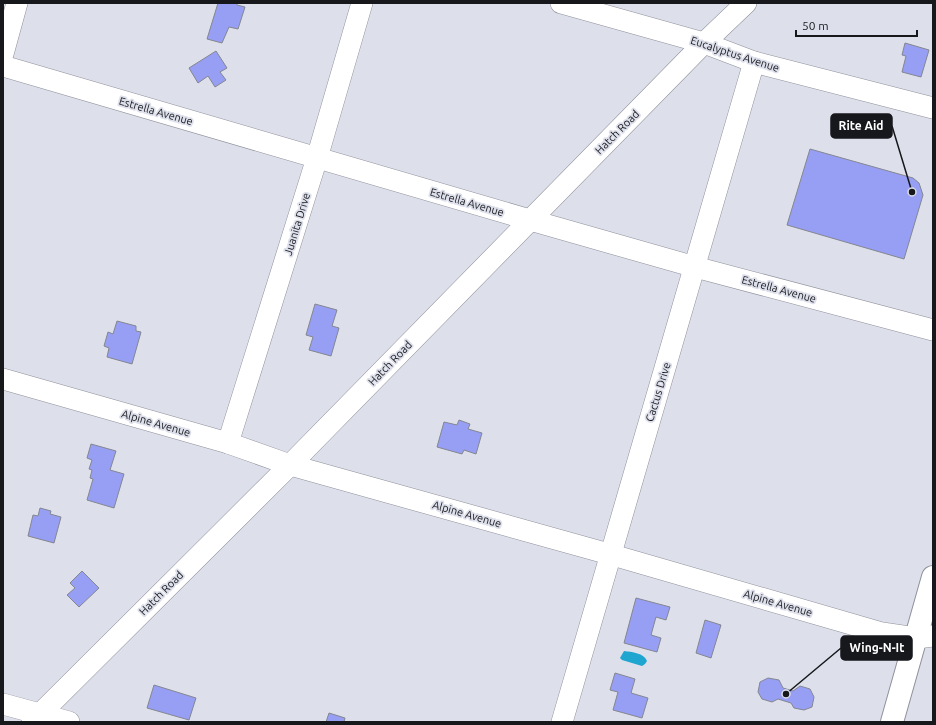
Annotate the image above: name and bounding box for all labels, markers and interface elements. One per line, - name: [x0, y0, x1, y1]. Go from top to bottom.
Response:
- scale bar: [796, 12, 917, 38]
- text: 50 m: [802, 19, 829, 32]
- street label: Eucalyptus Avenue: [689, 34, 781, 74]
- street label: Estrella Avenue: [118, 95, 194, 127]
- street label: Hatch Road: [593, 108, 641, 156]
- callout: Rite Aid: [831, 114, 892, 138]
- text: Rite Aid: [839, 119, 883, 132]
- street label: Estrella Avenue: [429, 186, 505, 218]
- street label: Juanita Drive: [282, 191, 312, 257]
- street label: Estrella Avenue: [740, 273, 818, 305]
- street label: Hatch Road: [366, 338, 414, 388]
- street label: Cactus Drive: [643, 361, 673, 423]
- street label: Alpine Avenue: [120, 407, 192, 439]
- street label: Alpine Avenue: [431, 498, 503, 530]
- street label: Hatch Road: [137, 569, 185, 617]
- street label: Alpine Avenue: [742, 587, 814, 619]
- callout: Wing-N-It: [841, 636, 912, 660]
- text: Wing-N-It: [850, 641, 904, 654]

